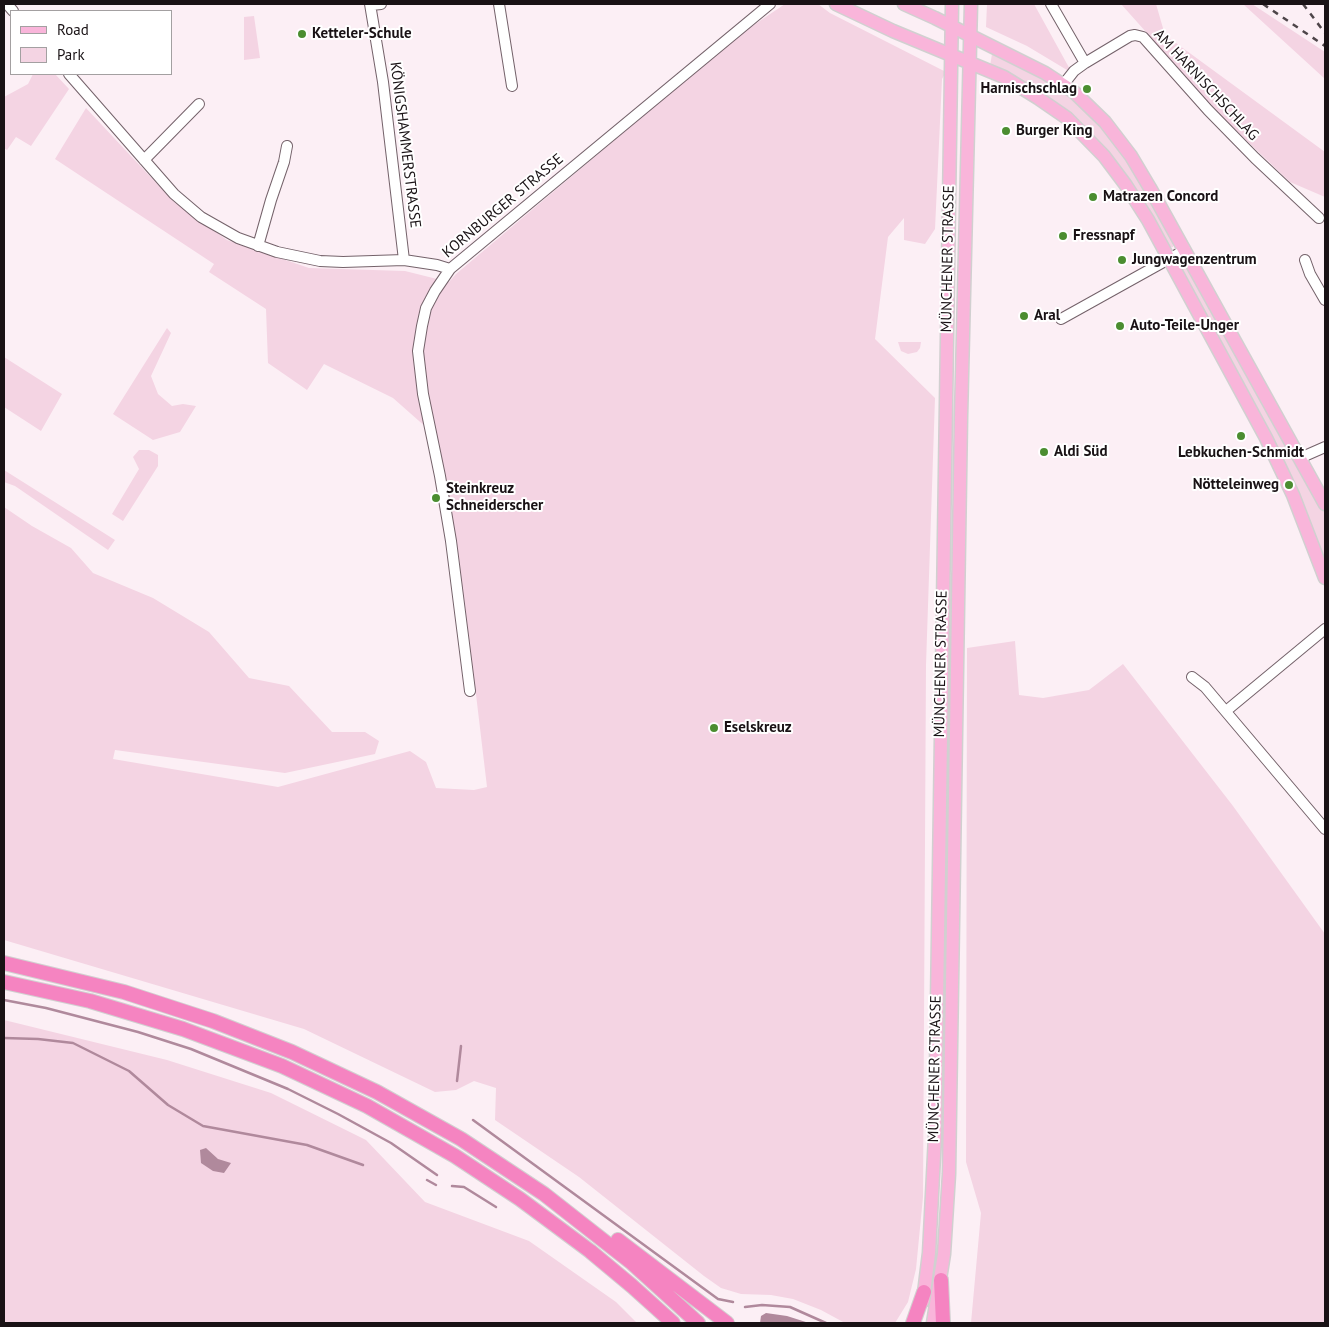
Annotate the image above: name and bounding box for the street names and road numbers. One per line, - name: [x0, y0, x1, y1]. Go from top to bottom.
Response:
- street label: AM HARNISCHSCHLAG: [1150, 26, 1262, 144]
- street label: KÖNIGSHAMMERSTRASSE: [386, 61, 424, 229]
- street label: KORNBURGER STRASSE: [439, 150, 567, 262]
- street label: MÜNCHENER STRASSE: [938, 185, 958, 333]
- street label: MÜNCHENER STRASSE: [931, 590, 951, 738]
- street label: MÜNCHENER STRASSE: [925, 995, 945, 1143]

